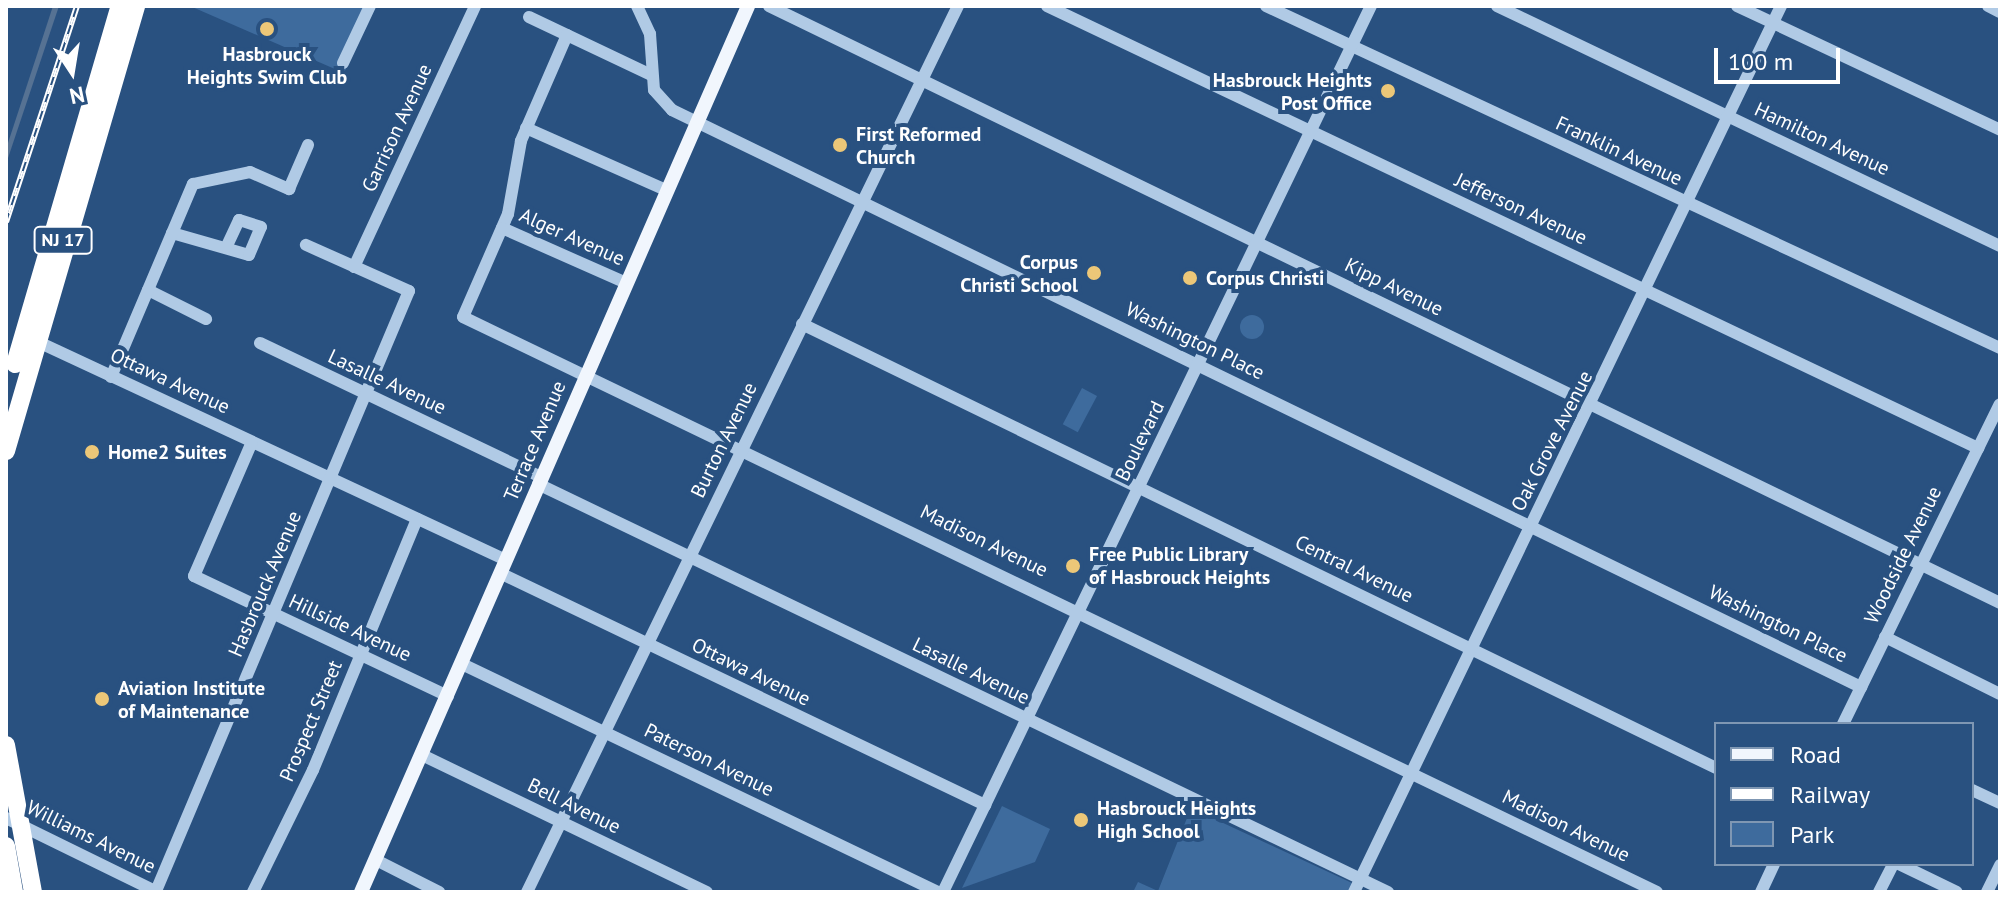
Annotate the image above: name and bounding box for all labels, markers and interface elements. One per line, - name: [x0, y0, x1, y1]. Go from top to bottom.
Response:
- marker: Hasbrouck Heights Swim Club: [258, 20, 276, 38]
- north arrow: [32, 32, 112, 112]
- scale bar: [1718, 32, 1844, 82]
- place label: Hasbrouck Heights Swim Club: [187, 42, 347, 89]
- text: 100 m: [1728, 46, 1793, 77]
- street label: Garrison Avenue: [357, 60, 437, 196]
- place label: Hasbrouck Heights Post Office: [1212, 68, 1372, 115]
- text: N: [67, 80, 87, 111]
- marker: Hasbrouck Heights Post Office: [1379, 82, 1397, 100]
- street label: Hamilton Avenue: [1750, 97, 1894, 181]
- street label: Franklin Avenue: [1552, 111, 1686, 191]
- place label: First Reformed Church: [856, 122, 981, 169]
- marker: First Reformed Church: [831, 136, 849, 154]
- street label: Jefferson Avenue: [1451, 168, 1591, 250]
- street label: Alger Avenue: [515, 203, 629, 271]
- road number: NJ 17: [33, 226, 93, 254]
- place label: Corpus Christi School: [960, 250, 1078, 297]
- street label: Kipp Avenue: [1341, 253, 1447, 321]
- marker: Corpus Christi School: [1085, 264, 1103, 282]
- place label: Corpus Christi: [1206, 266, 1325, 290]
- marker: Corpus Christi: [1181, 269, 1199, 287]
- street label: Washington Place: [1122, 297, 1268, 385]
- street label: Ottawa Avenue: [106, 343, 234, 419]
- street label: Lasalle Avenue: [324, 344, 450, 420]
- street label: Oak Grove Avenue: [1506, 366, 1598, 516]
- street label: Terrace Avenue: [499, 377, 571, 505]
- street label: Burton Avenue: [686, 378, 762, 502]
- street label: Boulevard: [1110, 397, 1170, 485]
- place label: Home2 Suites: [108, 440, 227, 464]
- marker: Home2 Suites: [83, 443, 101, 461]
- street label: Woodside Avenue: [1859, 482, 1947, 628]
- street label: Madison Avenue: [916, 500, 1052, 582]
- street label: Hasbrouck Avenue: [223, 507, 307, 661]
- street label: Central Avenue: [1291, 530, 1417, 608]
- place label: Free Public Library of Hasbrouck Heights: [1089, 542, 1271, 589]
- marker: Free Public Library of Hasbrouck Heights: [1064, 557, 1082, 575]
- street label: Washington Place: [1705, 580, 1851, 668]
- street label: Hillside Avenue: [285, 589, 415, 667]
- street label: Lasalle Avenue: [908, 632, 1034, 710]
- street label: Ottawa Avenue: [688, 633, 814, 711]
- street label: Prospect Street: [275, 657, 347, 785]
- place label: Aviation Institute of Maintenance: [118, 676, 265, 723]
- marker: Aviation Institute of Maintenance: [93, 690, 111, 708]
- street label: Paterson Avenue: [640, 718, 778, 802]
- legend: [1714, 722, 1974, 866]
- text: Road: [1790, 739, 1841, 770]
- street label: Bell Avenue: [523, 773, 625, 839]
- text: Railway: [1790, 779, 1870, 810]
- street label: Madison Avenue: [1498, 785, 1634, 867]
- street label: Williams Avenue: [22, 795, 160, 879]
- place label: Hasbrouck Heights High School: [1097, 796, 1257, 843]
- marker: Hasbrouck Heights High School: [1072, 811, 1090, 829]
- text: Park: [1790, 819, 1834, 850]

